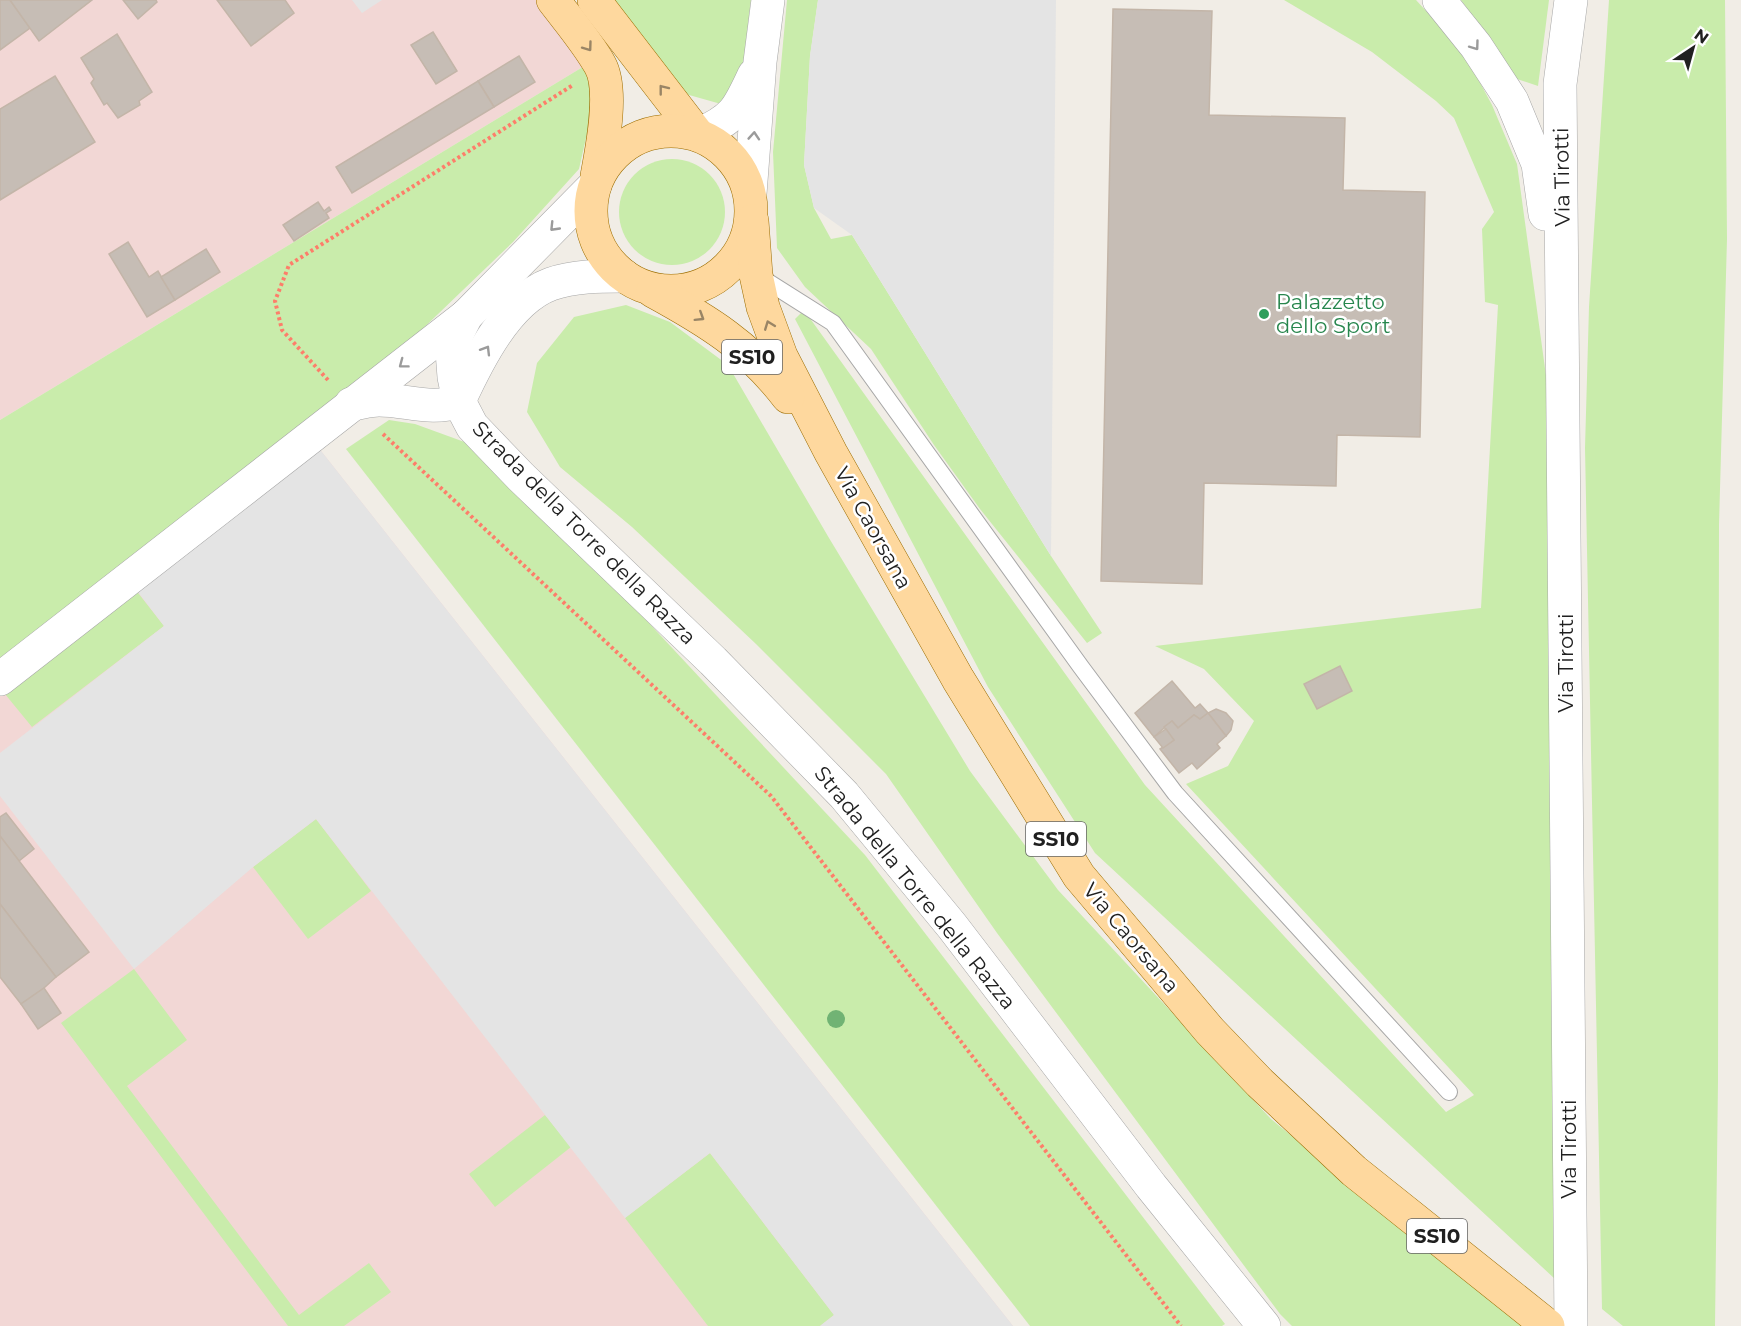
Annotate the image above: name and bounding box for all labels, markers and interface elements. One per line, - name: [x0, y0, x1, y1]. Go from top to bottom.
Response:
- north arrow: [1663, 18, 1723, 78]
- text: N: [1691, 25, 1712, 48]
- one-way arrow: [1468, 39, 1479, 50]
- one-way arrow: [580, 41, 591, 52]
- one-way arrow: [659, 84, 670, 95]
- street label: Via Tirotti: [1548, 127, 1575, 227]
- one-way arrow: [748, 131, 761, 140]
- one-way arrow: [551, 220, 562, 231]
- place label: Palazzetto dello Sport: [1276, 289, 1390, 338]
- marker: Palazzetto dello Sport: [1257, 307, 1271, 321]
- one-way arrow: [693, 310, 704, 321]
- one-way arrow: [764, 320, 777, 331]
- road number: SS10: [722, 340, 782, 374]
- one-way arrow: [479, 345, 490, 356]
- one-way arrow: [399, 357, 410, 368]
- street label: Strada della Torre della Razza: [467, 416, 701, 650]
- street label: Via Caorsana: [830, 462, 917, 593]
- street label: Via Tirotti: [1553, 613, 1578, 713]
- street label: Strada della Torre della Razza: [809, 761, 1021, 1014]
- road number: SS10: [1026, 822, 1086, 856]
- street label: Via Caorsana: [1078, 878, 1185, 998]
- street label: Via Tirotti: [1556, 1099, 1581, 1199]
- road number: SS10: [1407, 1219, 1467, 1253]

